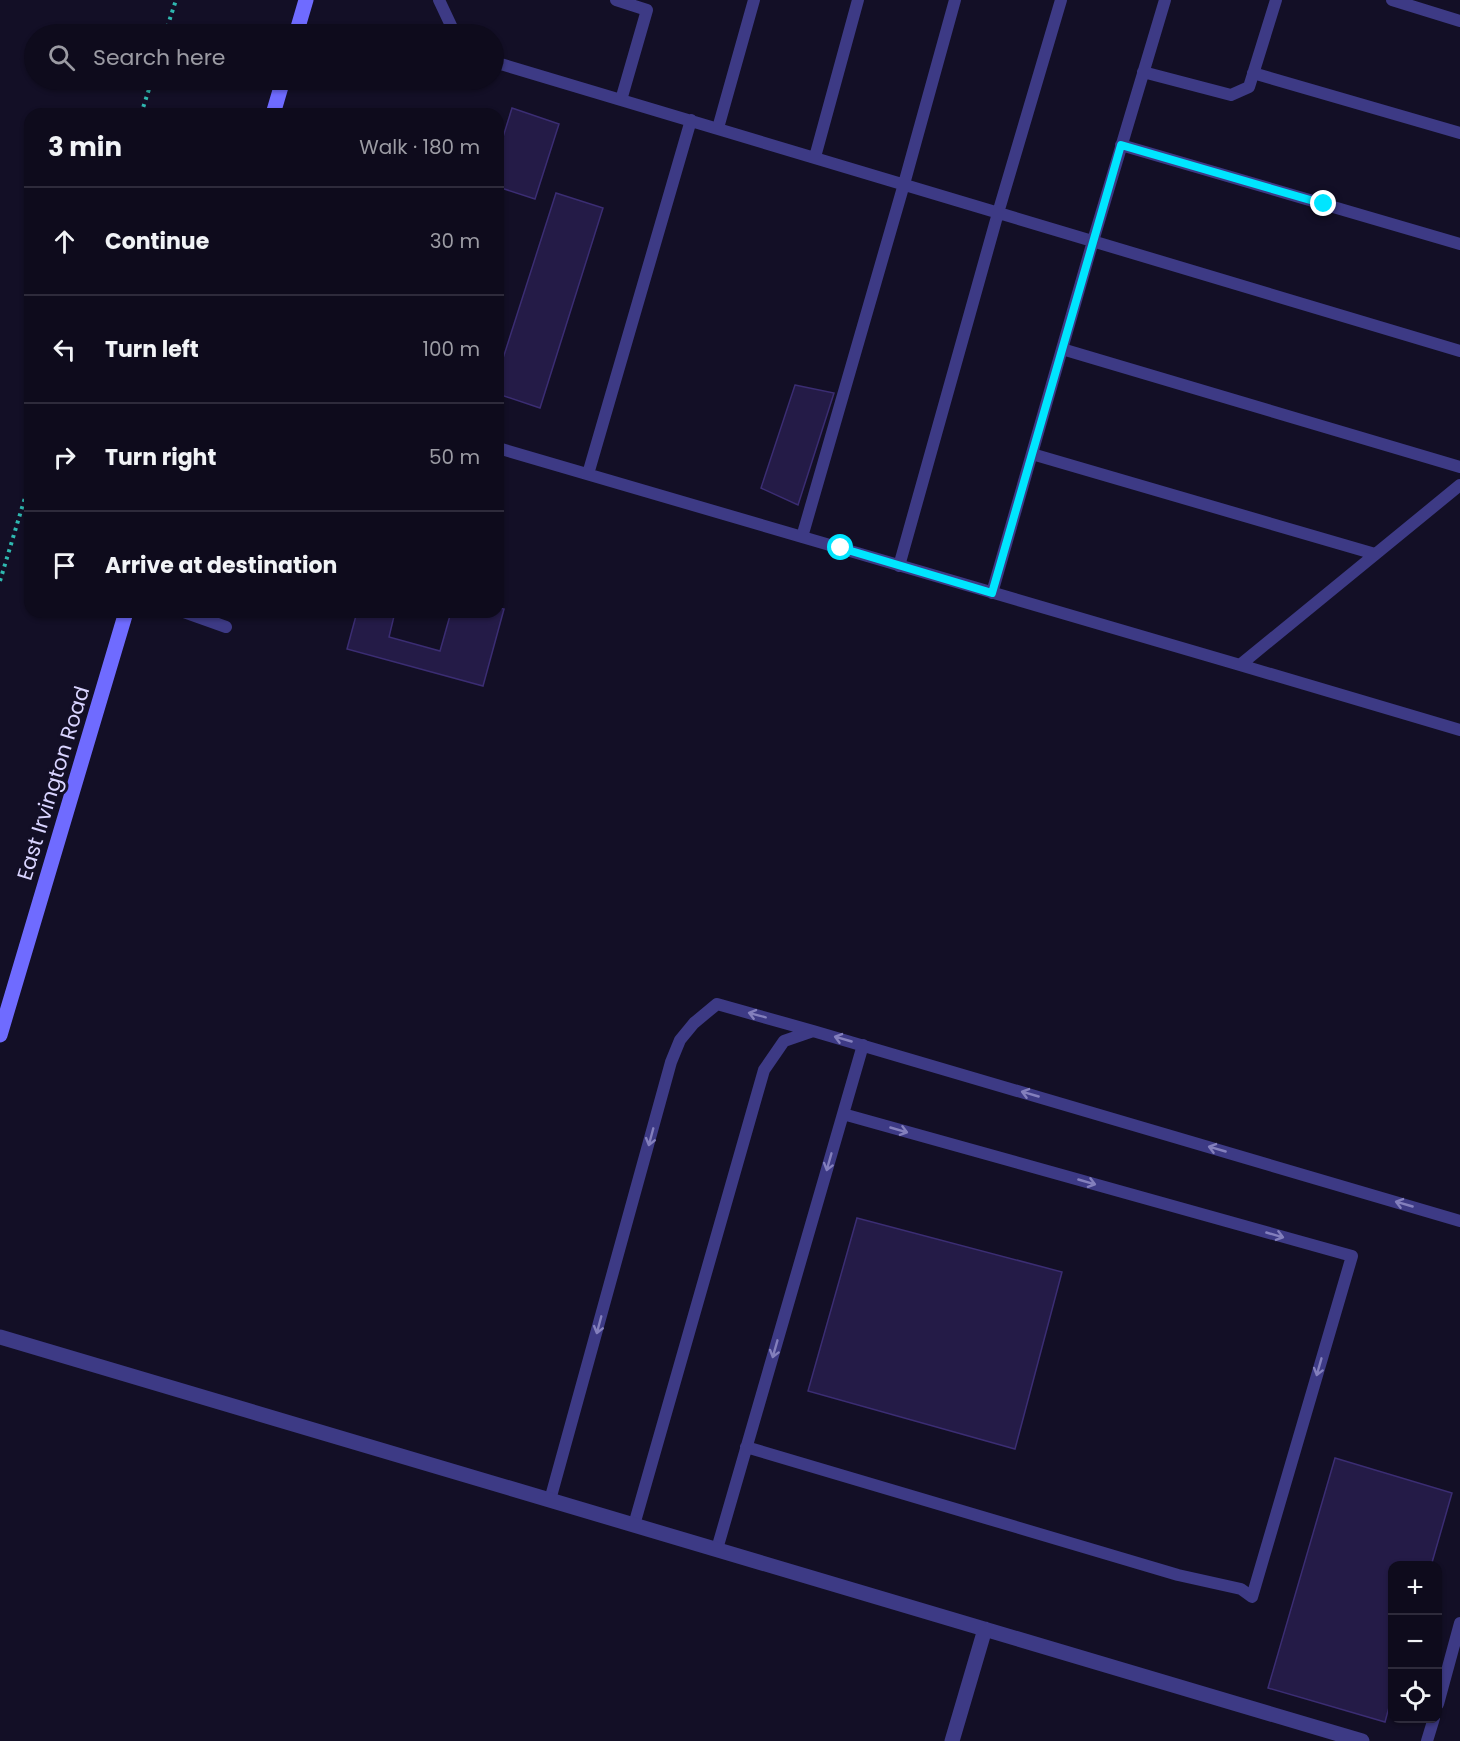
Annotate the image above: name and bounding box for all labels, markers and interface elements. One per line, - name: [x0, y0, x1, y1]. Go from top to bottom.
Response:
- search box: [24, 24, 504, 90]
- icon: search: [45, 41, 78, 74]
- text: Search here: [93, 42, 226, 73]
- text: 3 min: [48, 129, 122, 165]
- text: Walk · 180 m: [359, 133, 480, 161]
- route end: [1310, 190, 1336, 216]
- icon: ahead: [48, 225, 81, 258]
- text: Continue: [105, 226, 209, 257]
- text: 30 m: [430, 227, 480, 255]
- icon: left: [48, 333, 81, 366]
- text: Turn left: [105, 334, 199, 365]
- text: 100 m: [423, 335, 480, 363]
- icon: right: [48, 441, 81, 474]
- text: Turn right: [105, 442, 216, 473]
- text: 50 m: [429, 443, 480, 471]
- route start: [827, 534, 853, 560]
- icon: arrive: [48, 549, 81, 582]
- text: Arrive at destination: [105, 550, 337, 581]
- street label: East Irvington Road: [10, 682, 96, 884]
- one-way arrow: [748, 1009, 767, 1020]
- one-way arrow: [834, 1033, 853, 1044]
- one-way arrow: [1021, 1088, 1040, 1099]
- one-way arrow: [889, 1125, 908, 1136]
- one-way arrow: [644, 1127, 656, 1146]
- one-way arrow: [1208, 1143, 1227, 1154]
- one-way arrow: [823, 1152, 834, 1171]
- one-way arrow: [1077, 1177, 1096, 1188]
- one-way arrow: [1395, 1198, 1414, 1209]
- one-way arrow: [1265, 1230, 1284, 1241]
- one-way arrow: [593, 1315, 604, 1334]
- one-way arrow: [769, 1339, 780, 1358]
- one-way arrow: [1313, 1357, 1324, 1376]
- map controls: [1388, 1561, 1442, 1723]
- button: +: [1388, 1561, 1442, 1615]
- button: −: [1388, 1615, 1442, 1669]
- button: locate: [1388, 1669, 1442, 1723]

